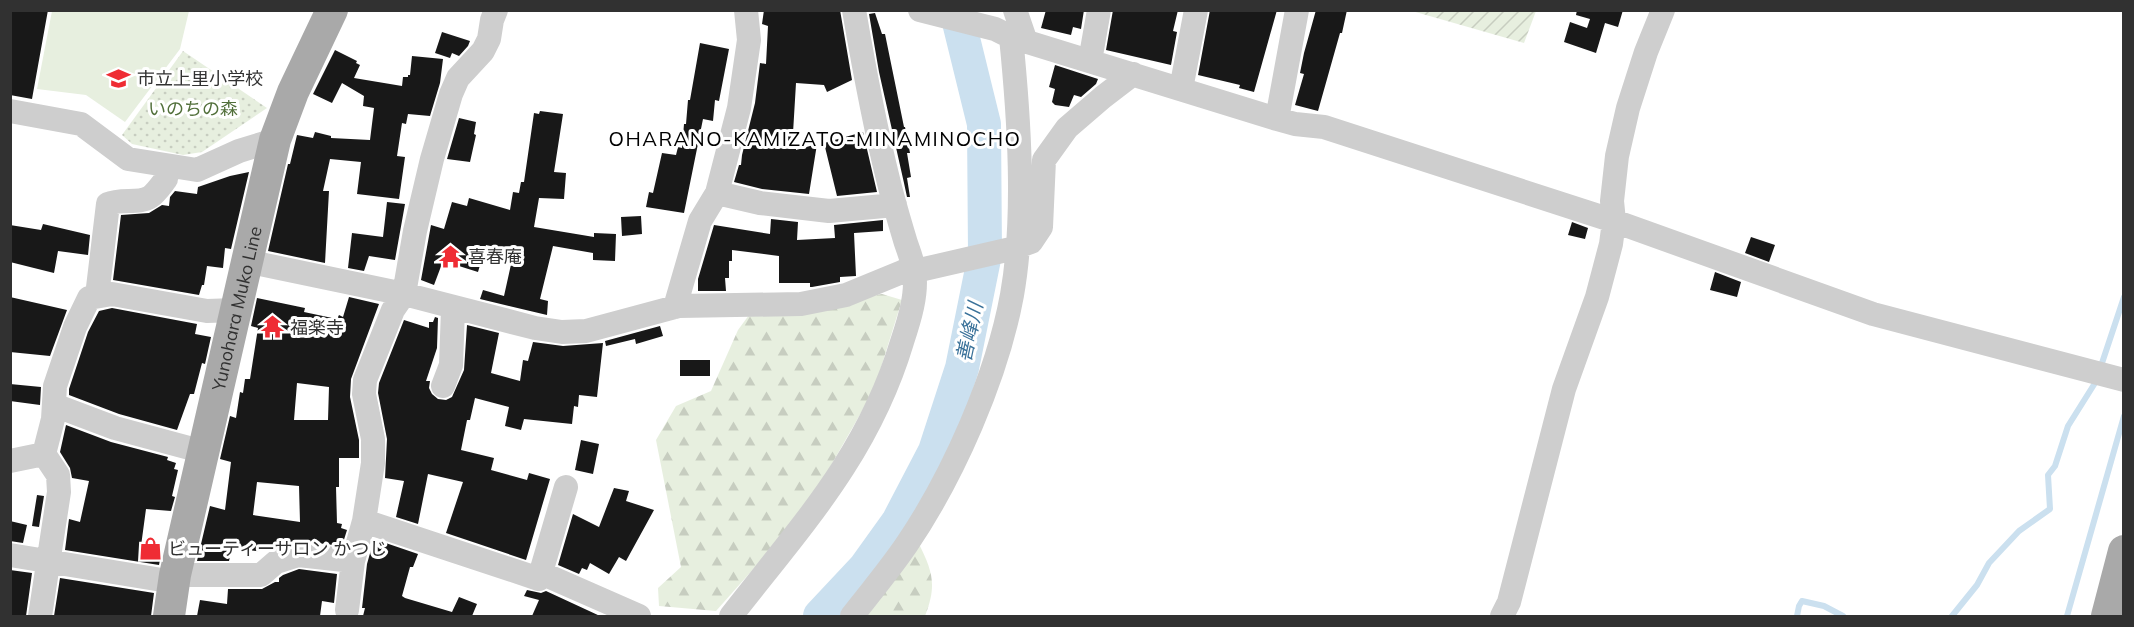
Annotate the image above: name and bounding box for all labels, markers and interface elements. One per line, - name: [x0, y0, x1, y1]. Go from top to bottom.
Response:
- school or university icon: 市立上里小学校: [106, 65, 132, 91]
- place label: 市立上里小学校: [137, 67, 263, 90]
- park label: いのちの森: [148, 97, 238, 120]
- district label: OHARANO-KAMIZATO-MINAMINOCHO: [608, 126, 1022, 151]
- street label: Yunohara Muko Line: [206, 224, 266, 394]
- temple icon: 喜春庵: [437, 243, 463, 269]
- place label: 喜春庵: [468, 245, 522, 268]
- water label: 善峰川: [951, 298, 988, 364]
- temple icon: 福楽寺: [259, 314, 285, 340]
- place label: 福楽寺: [290, 316, 344, 339]
- shop icon: ビューティーサロン かつじ: [137, 535, 163, 561]
- place label: ビューティーサロン かつじ: [168, 537, 387, 560]

